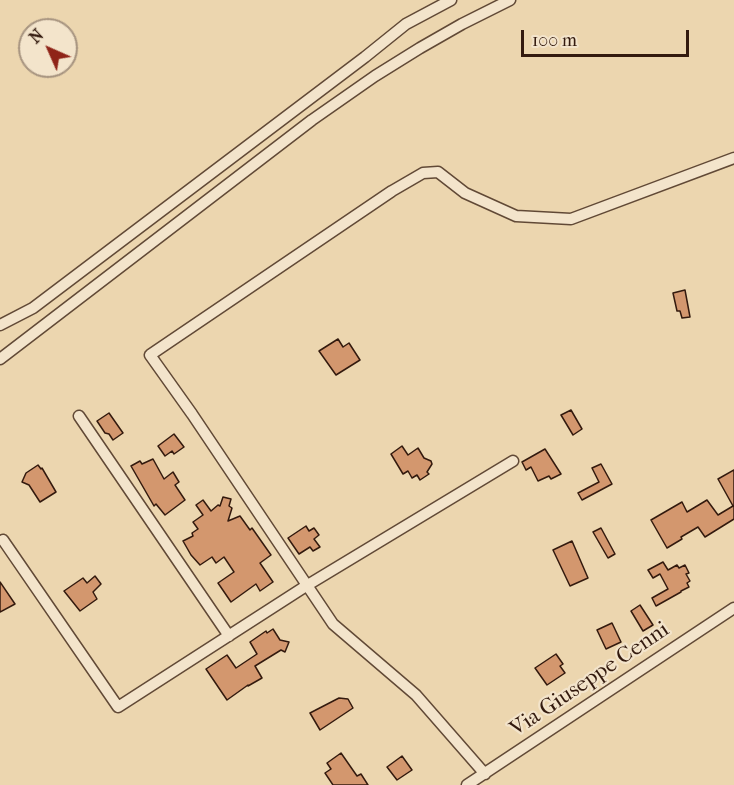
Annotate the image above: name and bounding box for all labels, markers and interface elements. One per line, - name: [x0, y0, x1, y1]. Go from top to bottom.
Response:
- north arrow: [18, 18, 78, 78]
- scale bar: [524, 18, 692, 56]
- text: N: [25, 25, 47, 47]
- text: 100 m: [532, 30, 577, 51]
- street label: Via Giuseppe Cenni: [505, 617, 675, 743]

